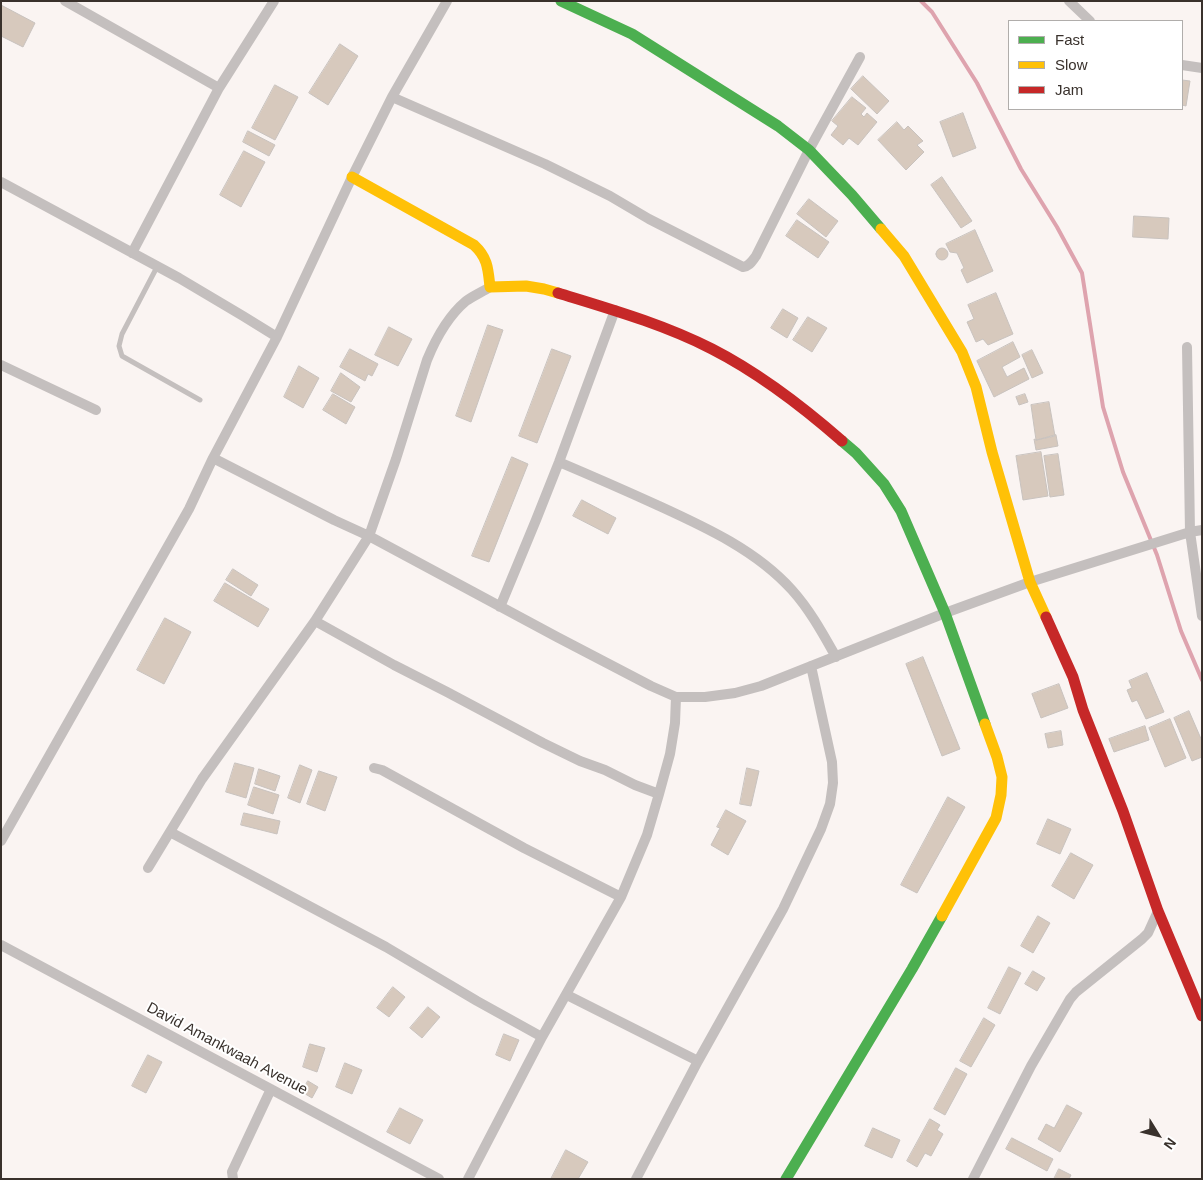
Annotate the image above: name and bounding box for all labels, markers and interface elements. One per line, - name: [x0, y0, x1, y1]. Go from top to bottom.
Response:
- legend: [1008, 20, 1183, 110]
- text: Fast: [1055, 31, 1084, 48]
- text: Slow: [1055, 56, 1088, 73]
- text: Jam: [1055, 81, 1083, 98]
- street label: David Amankwaah Avenue: [143, 999, 311, 1099]
- north arrow: [1133, 1110, 1183, 1160]
- text: N: [1161, 1135, 1180, 1153]

